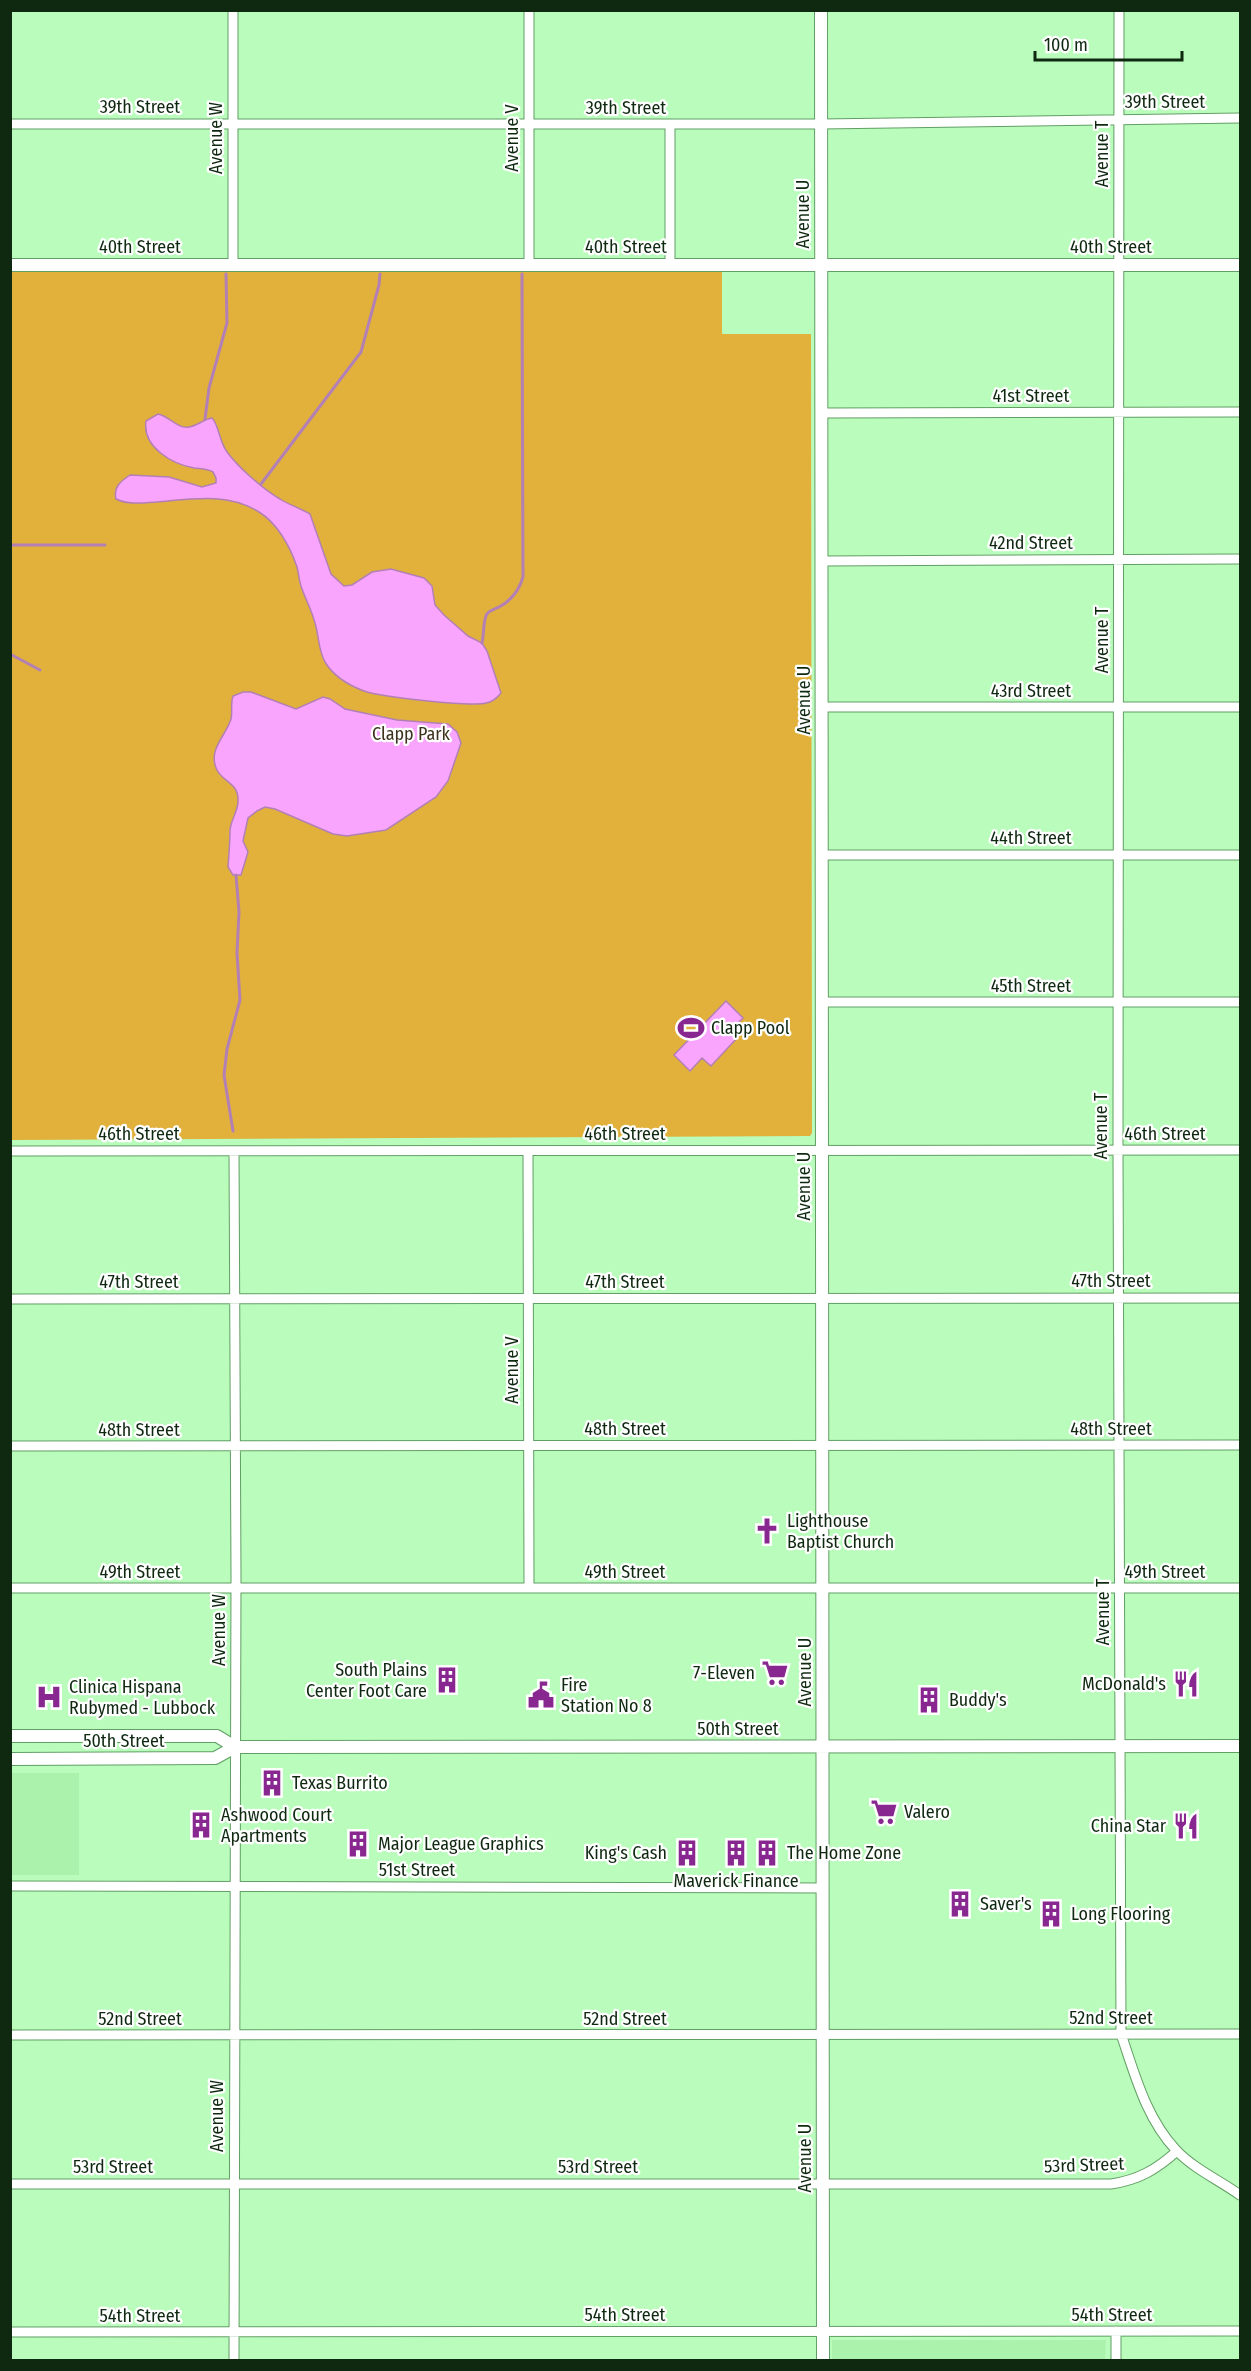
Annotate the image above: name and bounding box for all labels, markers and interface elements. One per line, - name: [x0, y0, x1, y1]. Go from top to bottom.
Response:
- scale bar: [1035, 24, 1182, 62]
- text: 100 m: [1044, 34, 1088, 56]
- street label: 39th Street: [1125, 91, 1205, 113]
- street label: 39th Street: [100, 96, 180, 118]
- street label: 39th Street: [586, 97, 666, 119]
- street label: Avenue W: [205, 102, 227, 174]
- street label: Avenue V: [501, 103, 523, 172]
- street label: Avenue T: [1091, 120, 1113, 187]
- street label: Avenue U: [792, 180, 814, 248]
- street label: 40th Street: [99, 236, 181, 258]
- street label: 40th Street: [585, 236, 667, 258]
- street label: 40th Street: [1070, 236, 1152, 258]
- street label: 41st Street: [993, 385, 1070, 407]
- street label: 42nd Street: [989, 532, 1073, 554]
- street label: Avenue T: [1091, 606, 1113, 673]
- street label: Avenue U: [793, 666, 815, 734]
- street label: 43rd Street: [991, 680, 1071, 702]
- park label: Clapp Park: [372, 723, 451, 745]
- street label: 44th Street: [990, 827, 1072, 849]
- street label: 45th Street: [991, 975, 1071, 997]
- sports icon: Clapp Pool: [676, 1013, 706, 1043]
- place label: Clapp Pool: [711, 1017, 790, 1039]
- street label: Avenue T: [1090, 1092, 1112, 1159]
- street label: 46th Street: [98, 1123, 180, 1145]
- street label: 46th Street: [584, 1123, 666, 1145]
- street label: 46th Street: [1124, 1123, 1206, 1145]
- street label: Avenue U: [793, 1152, 815, 1220]
- street label: 47th Street: [1071, 1270, 1151, 1292]
- street label: 47th Street: [99, 1271, 179, 1293]
- street label: 47th Street: [585, 1271, 665, 1293]
- street label: Avenue V: [501, 1335, 523, 1404]
- street label: 48th Street: [584, 1418, 666, 1440]
- street label: 48th Street: [1070, 1418, 1152, 1440]
- street label: 48th Street: [98, 1419, 180, 1441]
- place label: Lighthouse Baptist Church: [787, 1510, 894, 1553]
- church icon: Lighthouse Baptist Church: [752, 1516, 782, 1546]
- street label: 49th Street: [100, 1561, 181, 1583]
- street label: 49th Street: [585, 1561, 666, 1583]
- street label: 49th Street: [1125, 1561, 1206, 1583]
- street label: Avenue T: [1092, 1578, 1114, 1645]
- street label: Avenue W: [208, 1594, 230, 1666]
- street label: Avenue U: [794, 1638, 816, 1706]
- supermarket icon: 7-Eleven: [760, 1658, 790, 1688]
- place label: South Plains Center Foot Care: [306, 1659, 427, 1702]
- place label: 7-Eleven: [693, 1662, 755, 1684]
- building icon: South Plains Center Foot Care: [432, 1665, 462, 1695]
- restaurant icon: McDonald's: [1171, 1669, 1201, 1699]
- place label: McDonald's: [1082, 1673, 1166, 1695]
- place label: Fire Station No 8: [561, 1674, 652, 1717]
- place label: Clinica Hispana Rubymed - Lubbock: [69, 1676, 216, 1719]
- public building icon: Fire Station No 8: [526, 1680, 556, 1710]
- hospital icon: Clinica Hispana Rubymed - Lubbock: [34, 1682, 64, 1712]
- building icon: Buddy's: [914, 1685, 944, 1715]
- place label: Buddy's: [949, 1689, 1007, 1711]
- street label: 50th Street: [697, 1718, 779, 1740]
- street label: 50th Street: [83, 1730, 165, 1752]
- building icon: Texas Burrito: [257, 1768, 287, 1798]
- place label: Texas Burrito: [292, 1772, 388, 1794]
- supermarket icon: Valero: [869, 1797, 899, 1827]
- place label: Valero: [904, 1801, 950, 1823]
- place label: Ashwood Court Apartments: [221, 1804, 332, 1847]
- building icon: Ashwood Court Apartments: [186, 1810, 216, 1840]
- restaurant icon: China Star: [1171, 1811, 1201, 1841]
- place label: China Star: [1091, 1815, 1167, 1837]
- building icon: Major League Graphics: [343, 1829, 373, 1859]
- place label: Major League Graphics: [378, 1833, 544, 1855]
- building icon: King's Cash: [672, 1838, 702, 1868]
- building icon: Maverick Finance: [721, 1838, 751, 1868]
- building icon: The Home Zone: [752, 1838, 782, 1868]
- place label: King's Cash: [585, 1842, 667, 1864]
- place label: The Home Zone: [787, 1842, 901, 1864]
- street label: 51st Street: [379, 1859, 455, 1881]
- place label: Maverick Finance: [673, 1870, 799, 1892]
- building icon: Saver's: [945, 1889, 975, 1919]
- place label: Saver's: [980, 1893, 1032, 1915]
- building icon: Long Flooring: [1036, 1899, 1066, 1929]
- place label: Long Flooring: [1071, 1903, 1171, 1925]
- street label: 52nd Street: [1069, 2007, 1153, 2029]
- street label: 52nd Street: [98, 2008, 182, 2030]
- street label: 52nd Street: [583, 2008, 667, 2030]
- street label: Avenue W: [206, 2080, 228, 2152]
- street label: Avenue U: [794, 2124, 816, 2192]
- street label: 53rd Street: [1044, 2153, 1125, 2177]
- street label: 53rd Street: [73, 2156, 153, 2178]
- street label: 53rd Street: [558, 2156, 638, 2178]
- street label: 54th Street: [585, 2304, 666, 2326]
- street label: 54th Street: [1072, 2304, 1153, 2326]
- street label: 54th Street: [100, 2305, 181, 2327]

